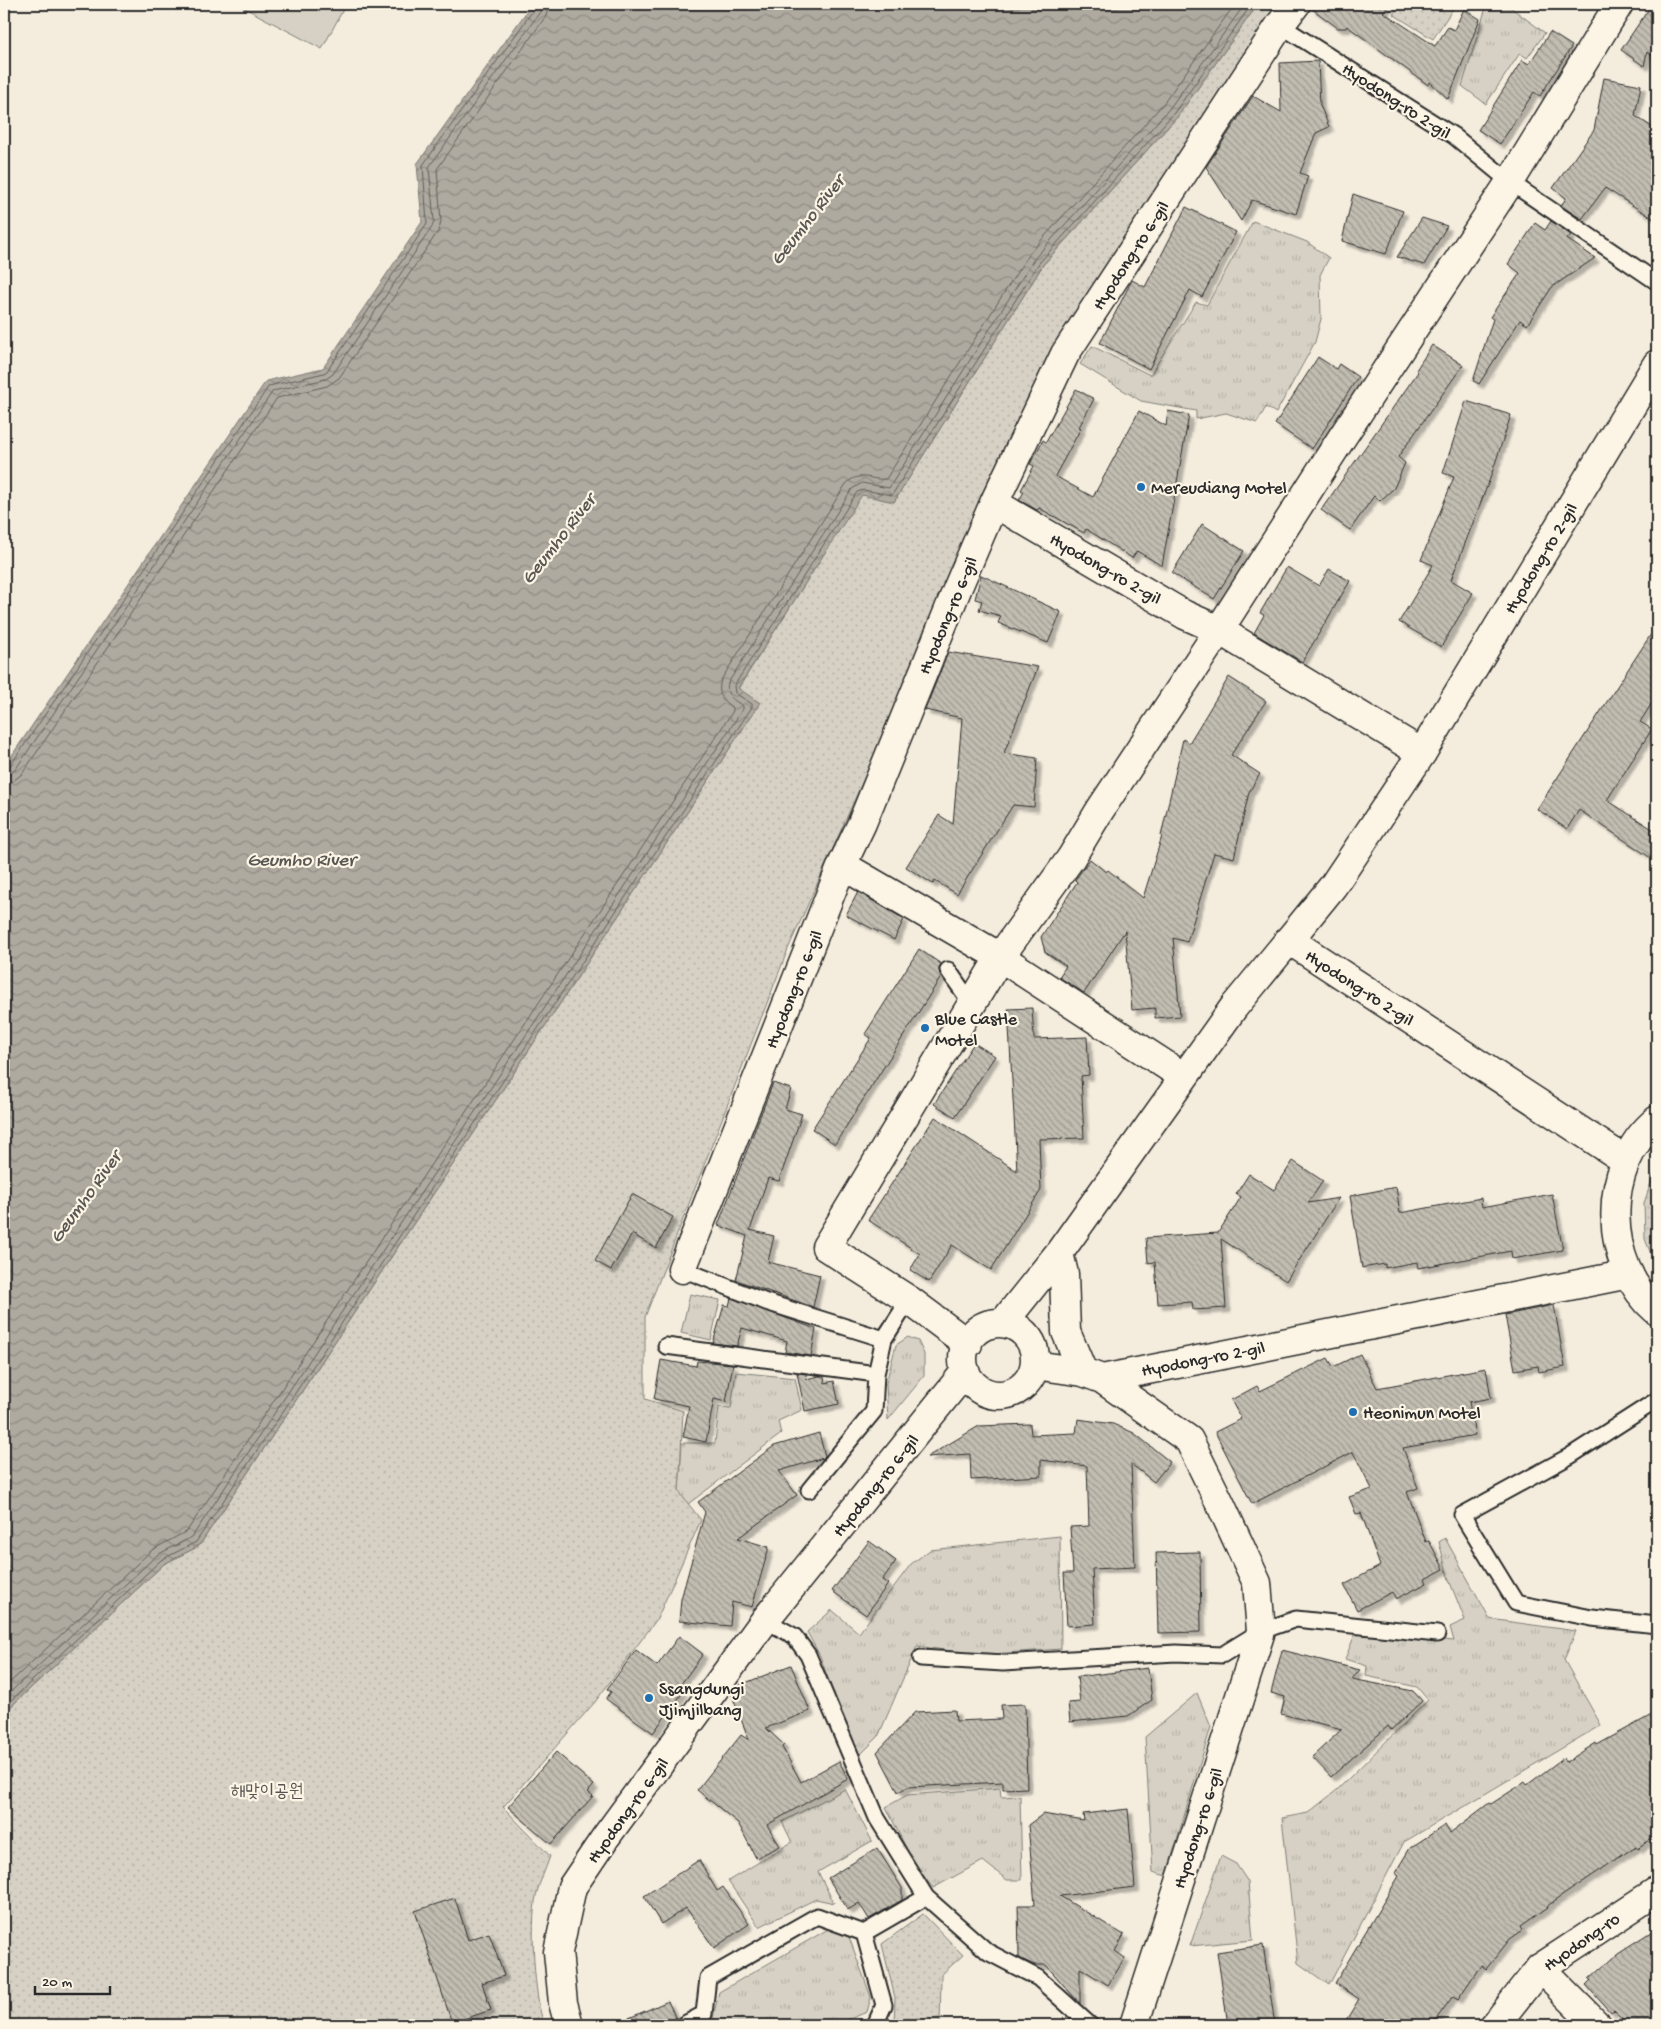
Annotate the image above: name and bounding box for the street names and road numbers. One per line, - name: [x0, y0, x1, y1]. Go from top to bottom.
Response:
- street label: Hyodong-ro 2-gil: [1337, 59, 1454, 145]
- street label: Hyodong-ro 6-gil: [1089, 198, 1175, 315]
- street label: Hyodong-ro 2-gil: [1501, 500, 1583, 618]
- street label: Hyodong-ro 2-gil: [1045, 530, 1164, 611]
- street label: Hyodong-ro 6-gil: [915, 554, 984, 678]
- street label: Hyodong-ro 6-gil: [762, 928, 829, 1052]
- street label: Hyodong-ro 2-gil: [1300, 946, 1417, 1032]
- street label: Hyodong-ro 2-gil: [1140, 1338, 1267, 1383]
- street label: Hyodong-ro 6-gil: [829, 1431, 925, 1542]
- street label: Hyodong-ro 6-gil: [584, 1754, 674, 1868]
- street label: Hyodong-ro 6-gil: [1170, 1766, 1229, 1892]
- street label: Hyodong-ro: [1540, 1909, 1625, 1977]

